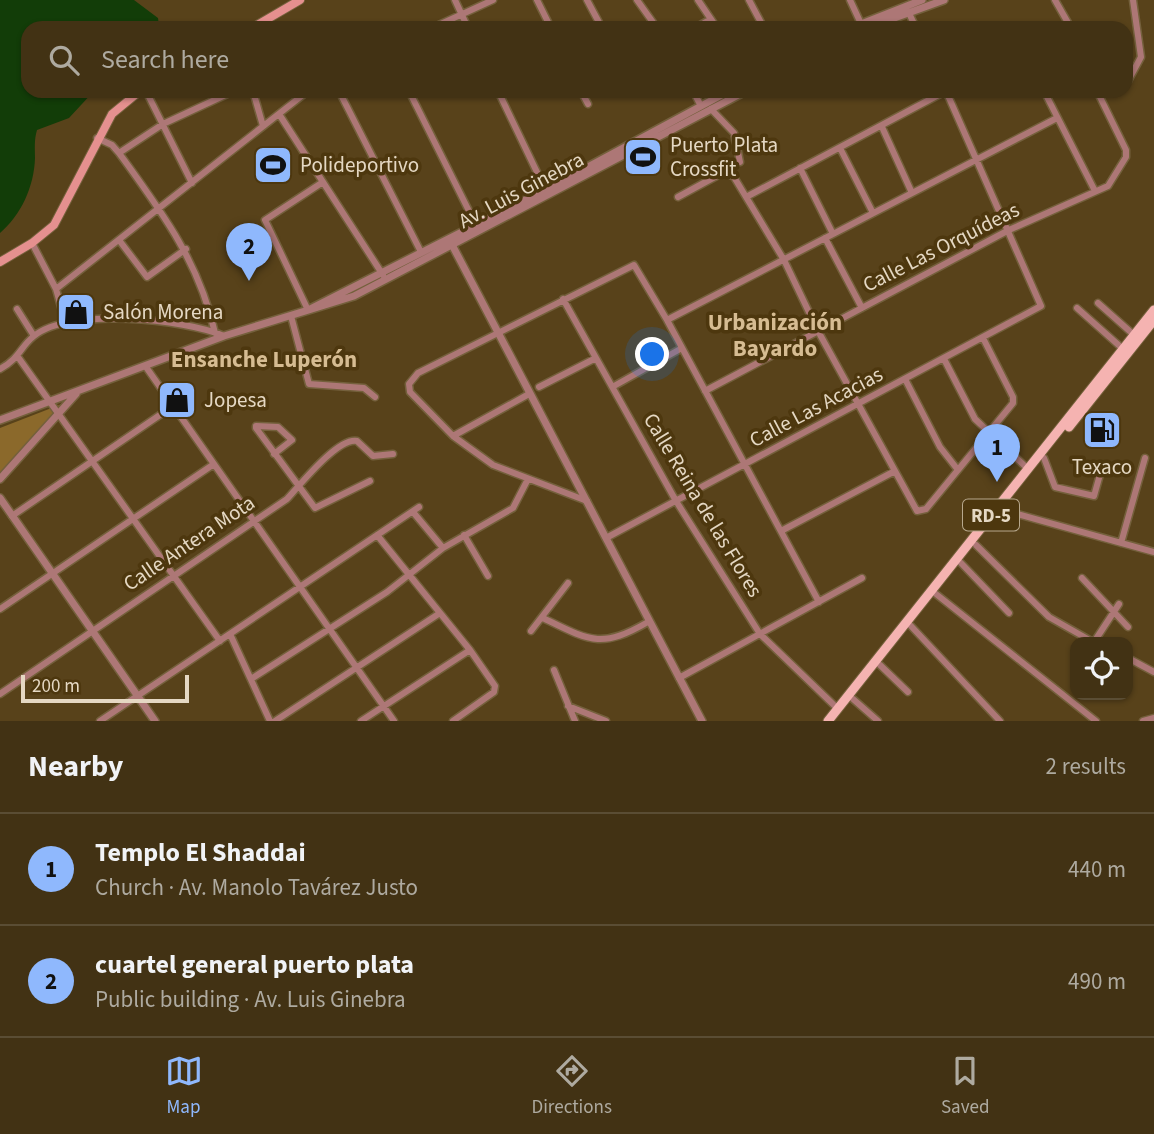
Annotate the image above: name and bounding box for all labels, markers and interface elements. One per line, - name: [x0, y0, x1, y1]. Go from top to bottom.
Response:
- search box: [21, 21, 1133, 98]
- icon: search: [45, 41, 83, 79]
- text: Search here: [101, 41, 229, 78]
- place label: Puerto Plata Crossfit: [670, 130, 778, 184]
- sports icon: Puerto Plata Crossfit: [622, 136, 664, 178]
- sports icon: Polideportivo: [252, 144, 294, 186]
- street label: Av. Luis Ginebra: [453, 144, 589, 236]
- place label: Polideportivo: [300, 150, 419, 180]
- street label: Calle Las Orquídeas: [858, 194, 1025, 299]
- pin: 2: [226, 223, 272, 281]
- shop icon: Salón Morena: [55, 291, 97, 333]
- place label: Salón Morena: [103, 297, 223, 327]
- district label: Urbanización Bayardo: [708, 306, 842, 365]
- your location: [635, 337, 669, 371]
- district label: Ensanche Luperón: [171, 343, 357, 376]
- street label: Calle Las Acacias: [744, 359, 888, 455]
- shop icon: Jopesa: [156, 379, 198, 421]
- place label: Jopesa: [204, 385, 267, 415]
- street label: Calle Reina de las Flores: [636, 407, 770, 603]
- fuel station icon: Texaco: [1081, 409, 1123, 451]
- pin: 1: [974, 424, 1020, 482]
- place label: Texaco: [1072, 452, 1132, 482]
- street label: Calle Antera Mota: [117, 488, 261, 598]
- road number: RD-5: [963, 500, 1019, 530]
- map controls: [1070, 637, 1133, 700]
- button: locate: [1070, 637, 1133, 700]
- scale bar: [21, 672, 189, 704]
- text: 200 m: [32, 673, 80, 700]
- text: Nearby: [28, 745, 123, 788]
- text: 2 results: [1046, 750, 1126, 783]
- text: Templo El Shaddai: [95, 834, 306, 871]
- text: 1: [45, 853, 57, 886]
- text: 440 m: [1068, 853, 1126, 886]
- text: Church · Av. Manolo Tavárez Justo: [95, 871, 418, 904]
- text: cuartel general puerto plata: [95, 946, 414, 983]
- text: 2: [45, 965, 57, 998]
- text: 490 m: [1068, 965, 1126, 998]
- text: Public building · Av. Luis Ginebra: [95, 983, 406, 1016]
- tab: Map: [165, 1052, 203, 1121]
- tab: Directions: [532, 1052, 612, 1121]
- tab: Saved: [941, 1052, 989, 1121]

